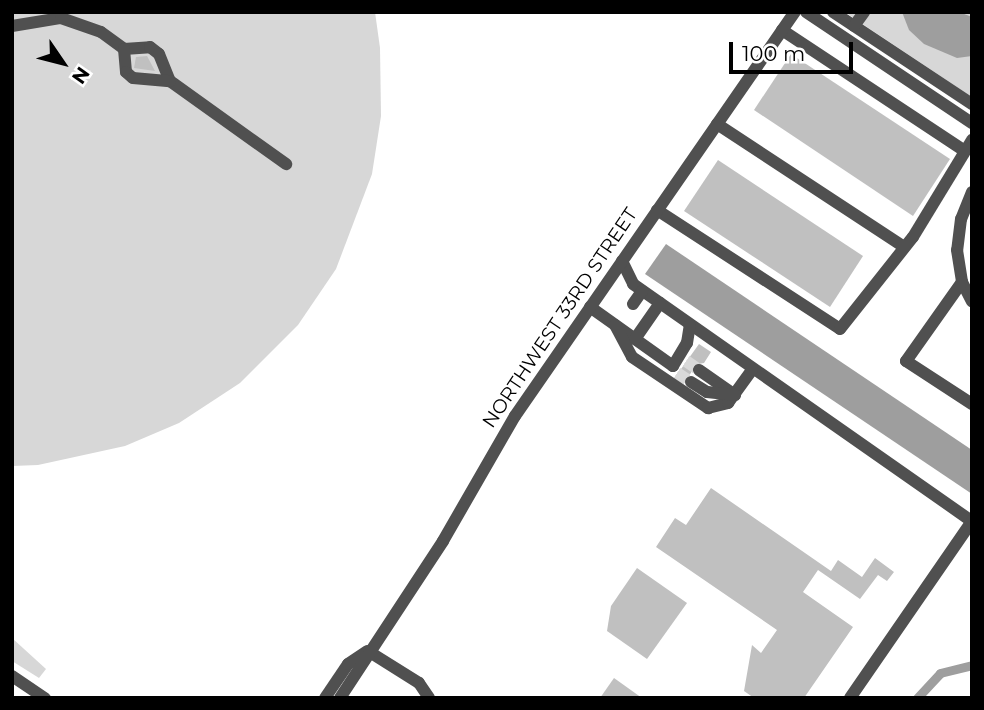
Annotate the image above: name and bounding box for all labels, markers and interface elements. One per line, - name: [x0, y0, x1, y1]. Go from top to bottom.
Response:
- north arrow: [28, 28, 98, 98]
- scale bar: [732, 28, 856, 72]
- text: 100 m: [742, 41, 805, 66]
- text: N: [67, 62, 94, 88]
- street label: NORTHWEST 33RD STREET: [478, 204, 642, 432]

